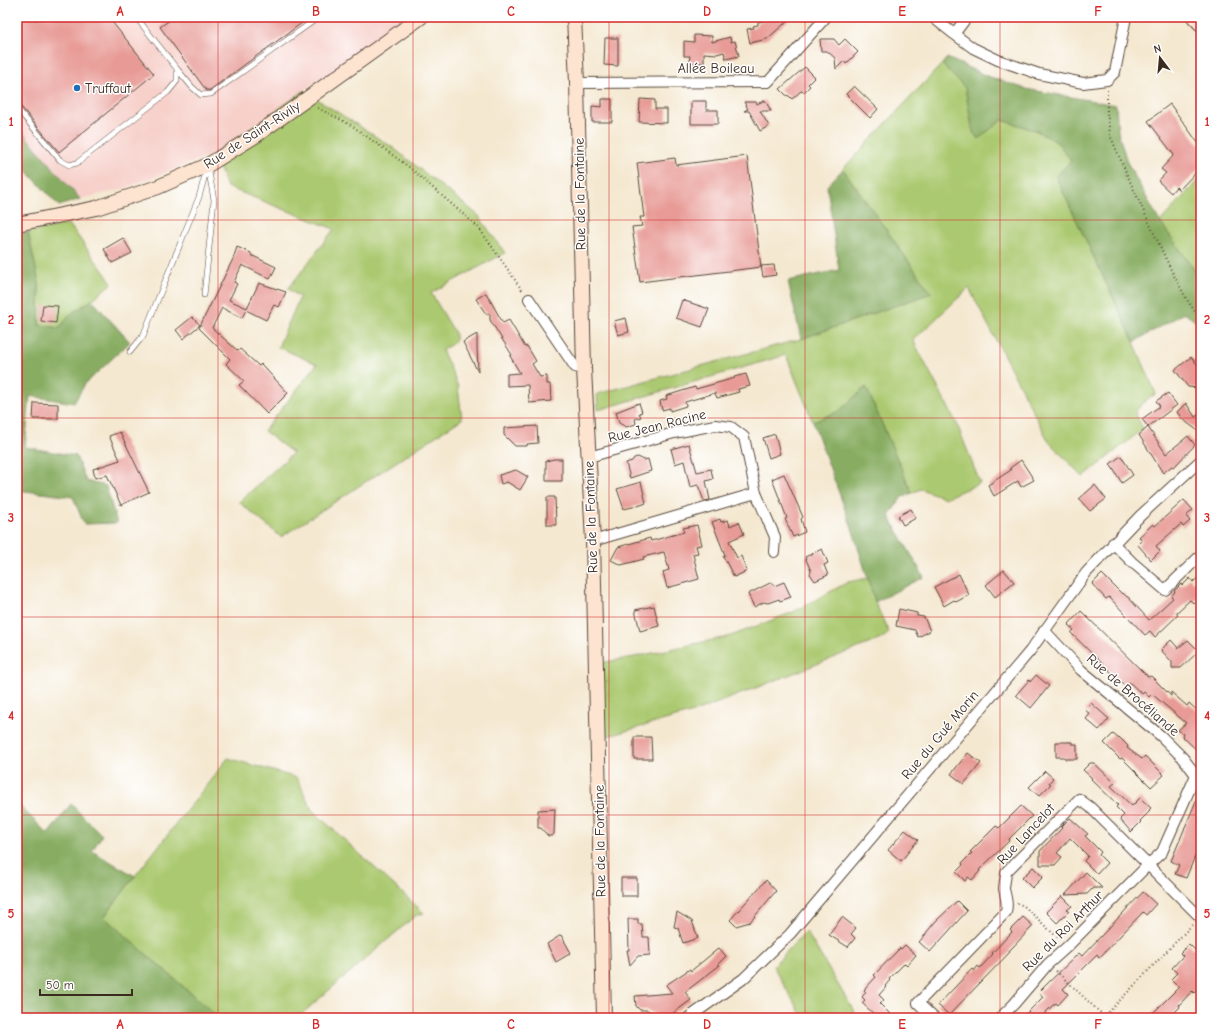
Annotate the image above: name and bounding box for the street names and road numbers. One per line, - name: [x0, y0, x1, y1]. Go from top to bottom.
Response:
- street label: Allée Boileau: [678, 60, 754, 77]
- street label: Rue de Saint-Rivily: [201, 97, 304, 173]
- street label: Rue de la Fontaine: [571, 138, 589, 250]
- street label: Rue Jean Racine: [606, 406, 708, 446]
- street label: Rue de la Fontaine: [581, 461, 601, 573]
- street label: Rue de Brocéliande: [1083, 650, 1183, 740]
- street label: Rue du Gué Morin: [898, 687, 982, 783]
- street label: Rue de la Fontaine: [591, 785, 609, 897]
- street label: Rue Lancelot: [994, 799, 1059, 868]
- street label: Rue du Roi Arthur: [1019, 887, 1107, 975]

